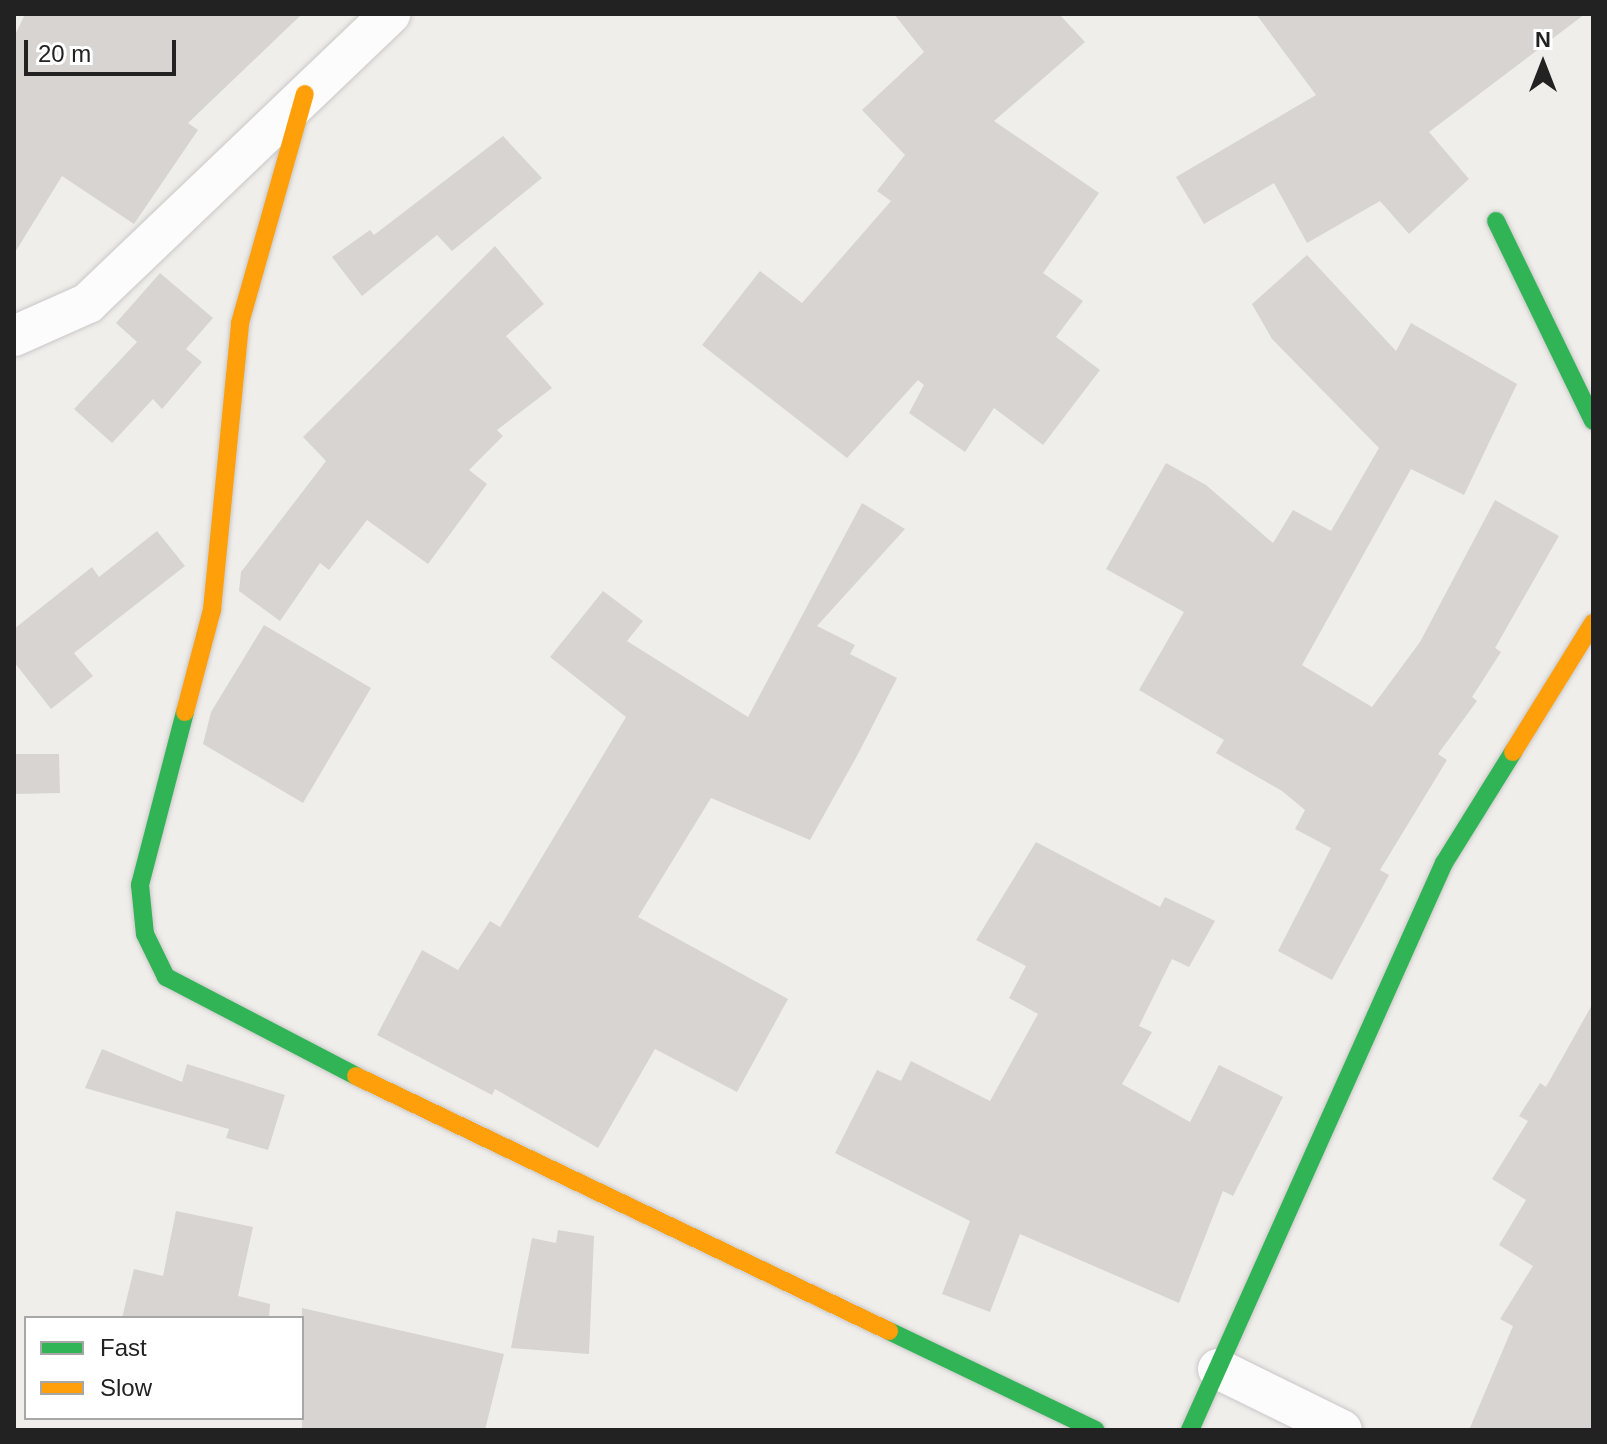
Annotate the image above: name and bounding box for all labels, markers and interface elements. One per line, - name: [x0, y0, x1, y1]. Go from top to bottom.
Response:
- scale bar: [28, 24, 180, 74]
- north arrow: [1503, 24, 1583, 104]
- text: N: [1535, 27, 1551, 52]
- text: 20 m: [38, 40, 91, 67]
- legend: [24, 1316, 304, 1420]
- text: Fast: [100, 1334, 147, 1361]
- text: Slow: [100, 1374, 152, 1401]

